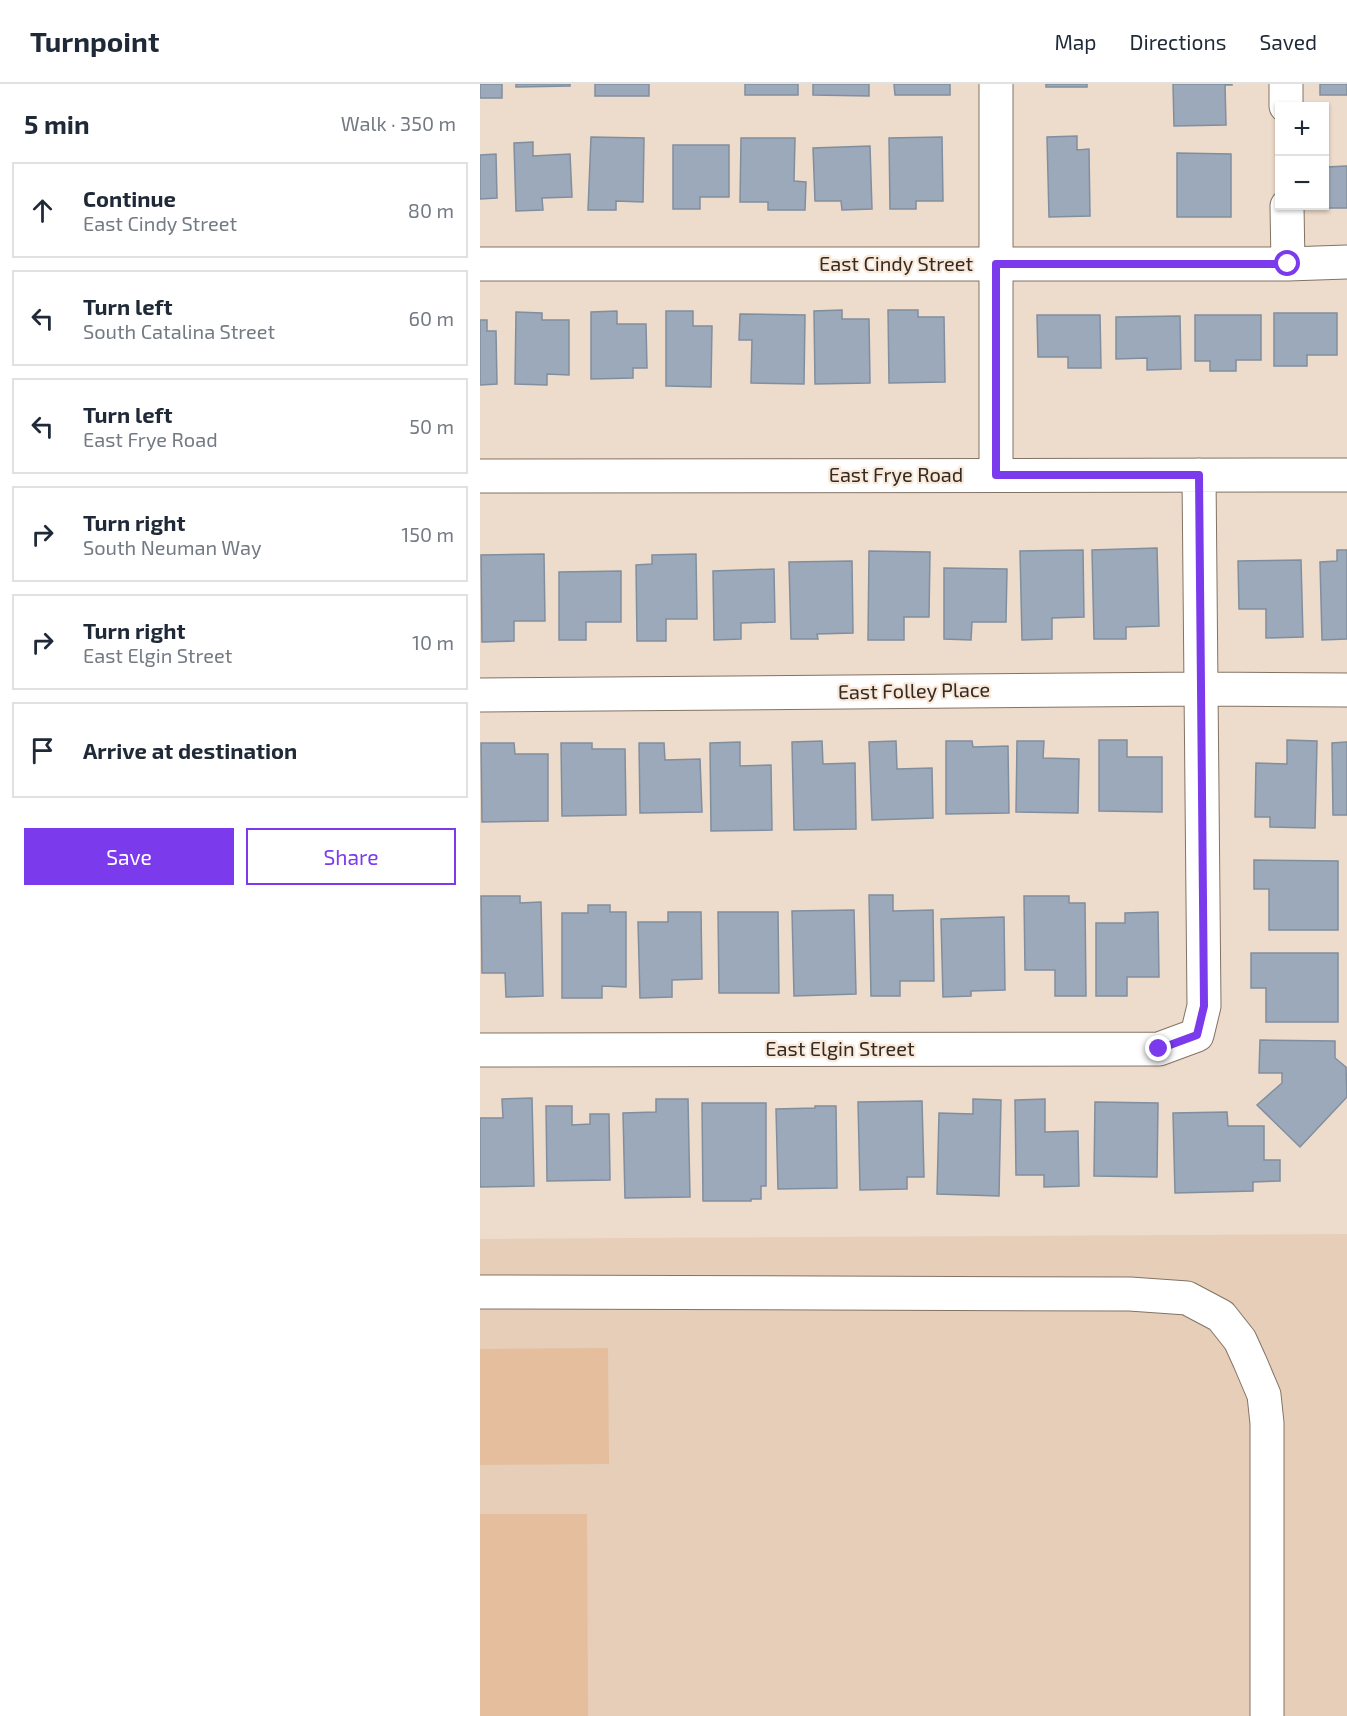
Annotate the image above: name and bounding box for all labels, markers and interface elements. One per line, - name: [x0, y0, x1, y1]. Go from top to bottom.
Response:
- text: Turnpoint: [30, 24, 159, 58]
- text: Map: [1054, 29, 1097, 54]
- text: Directions: [1130, 29, 1226, 54]
- text: Saved: [1259, 29, 1317, 54]
- map controls: [1275, 102, 1329, 210]
- button: +: [1275, 102, 1329, 156]
- text: 5 min: [24, 108, 90, 139]
- text: Walk · 350 m: [341, 111, 456, 135]
- button: −: [1275, 156, 1329, 210]
- text: Continue: [83, 185, 176, 211]
- icon: ahead: [26, 194, 59, 227]
- text: 80 m: [408, 198, 454, 222]
- text: East Cindy Street: [83, 211, 237, 235]
- route start: [1274, 250, 1300, 276]
- street label: East Cindy Street: [819, 251, 973, 275]
- text: Turn left: [83, 293, 172, 319]
- icon: left: [26, 302, 59, 335]
- text: 60 m: [409, 306, 454, 330]
- text: South Catalina Street: [83, 319, 275, 343]
- text: Turn left: [83, 401, 172, 427]
- icon: left: [26, 410, 59, 443]
- text: 50 m: [409, 414, 454, 438]
- text: East Frye Road: [83, 427, 218, 451]
- street label: East Frye Road: [829, 462, 963, 486]
- text: Turn right: [83, 509, 185, 535]
- icon: right: [26, 518, 59, 551]
- text: 150 m: [401, 522, 454, 546]
- text: South Neuman Way: [83, 535, 262, 559]
- text: Turn right: [83, 617, 185, 643]
- icon: right: [26, 626, 59, 659]
- text: 10 m: [412, 630, 454, 654]
- text: East Elgin Street: [83, 643, 232, 667]
- street label: East Folley Place: [838, 677, 990, 703]
- icon: arrive: [26, 734, 59, 767]
- text: Arrive at destination: [83, 737, 297, 763]
- button: Save: [24, 828, 234, 885]
- button: Share: [246, 828, 456, 885]
- route end: [1145, 1035, 1171, 1061]
- street label: East Elgin Street: [765, 1036, 915, 1060]

